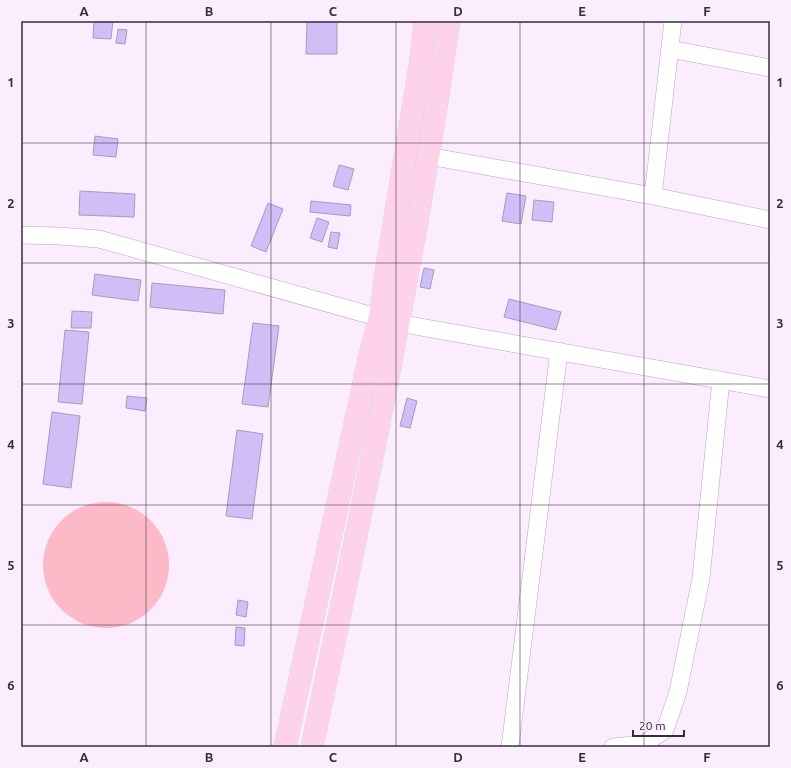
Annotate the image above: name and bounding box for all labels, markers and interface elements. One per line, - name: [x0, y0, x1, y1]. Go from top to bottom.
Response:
- text: A: [79, 4, 89, 18]
- text: B: [205, 4, 214, 18]
- text: C: [329, 4, 338, 18]
- text: D: [453, 4, 463, 18]
- text: E: [578, 4, 586, 18]
- text: F: [703, 4, 711, 18]
- text: 1: [7, 75, 15, 89]
- text: 1: [776, 75, 784, 89]
- text: 2: [7, 196, 15, 210]
- text: 2: [776, 196, 784, 210]
- text: 3: [7, 316, 15, 330]
- text: 3: [776, 316, 784, 330]
- text: 4: [7, 437, 15, 451]
- text: 4: [776, 437, 784, 451]
- text: 5: [7, 558, 15, 572]
- text: 5: [776, 558, 784, 572]
- text: 6: [7, 678, 15, 692]
- text: 6: [776, 678, 784, 692]
- scale bar: [633, 712, 684, 738]
- text: 20 m: [639, 719, 666, 732]
- text: A: [79, 750, 89, 764]
- text: B: [205, 750, 214, 764]
- text: C: [329, 750, 338, 764]
- text: D: [453, 750, 463, 764]
- text: E: [578, 750, 586, 764]
- text: F: [703, 750, 711, 764]

